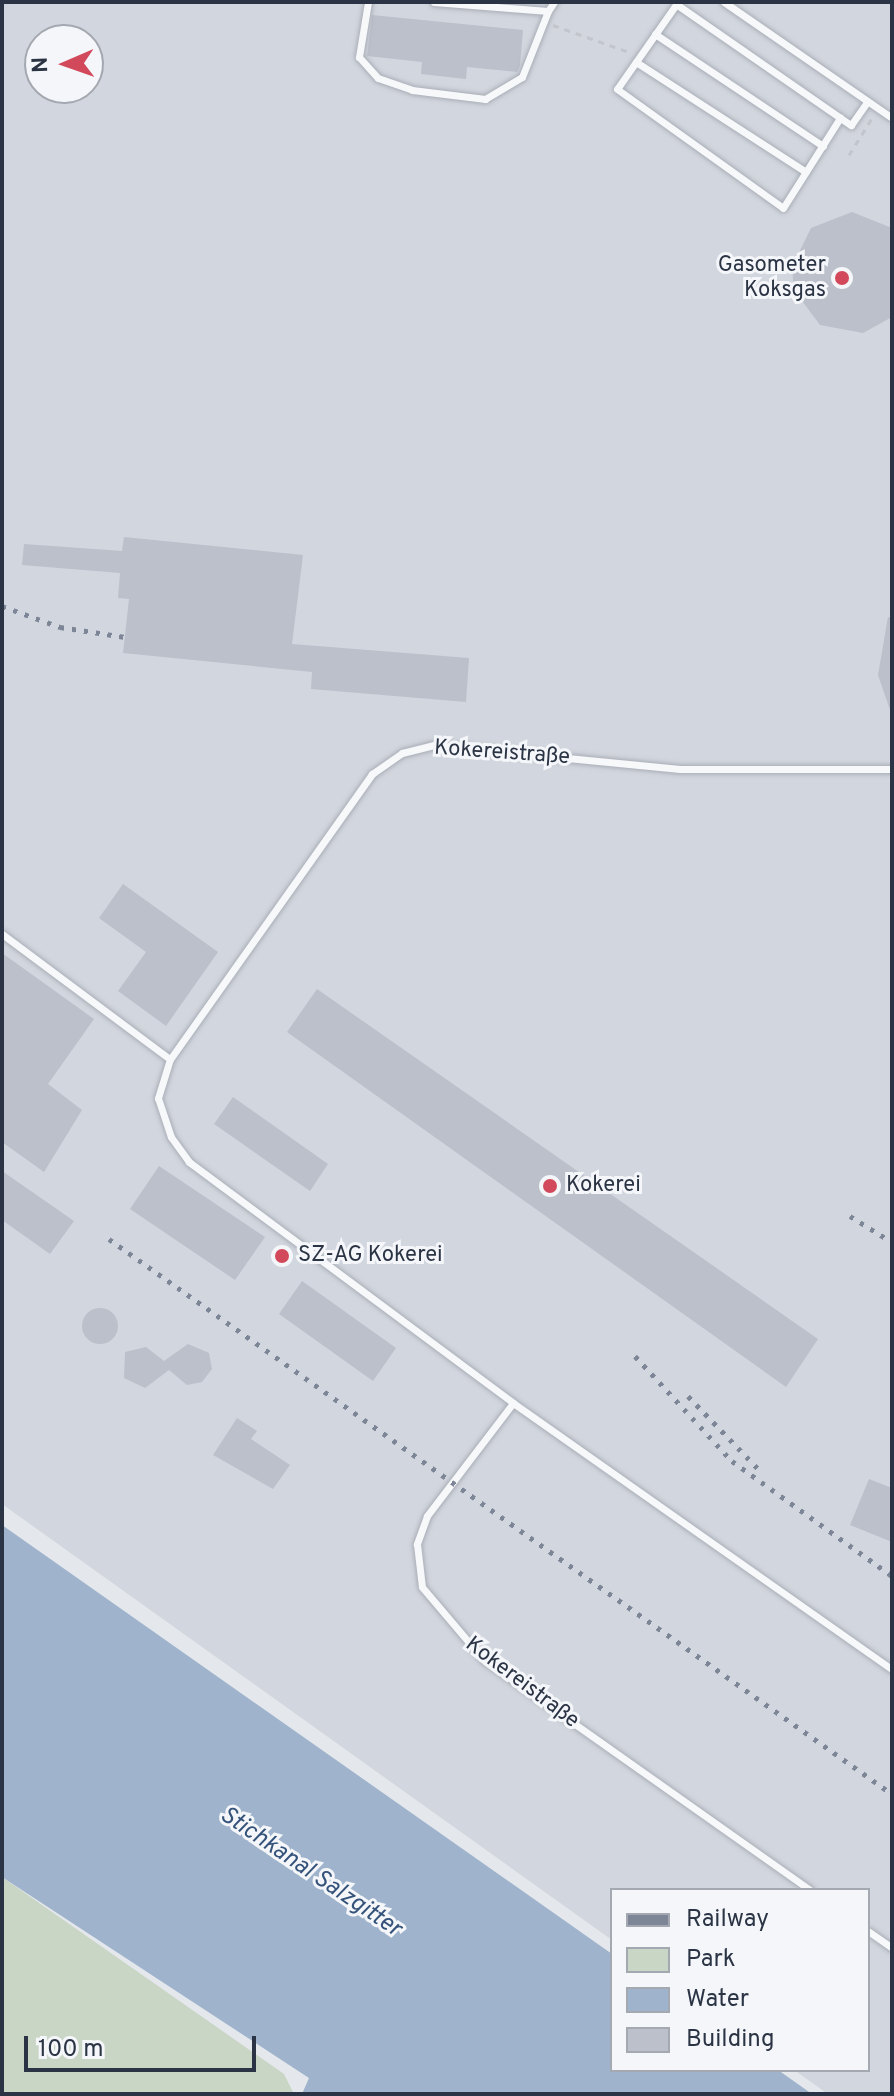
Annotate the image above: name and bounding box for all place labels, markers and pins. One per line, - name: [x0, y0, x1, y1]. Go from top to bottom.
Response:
- place label: Gasometer Koksgas: [718, 252, 826, 304]
- marker: Gasometer Koksgas: [833, 269, 851, 287]
- place label: Kokerei: [566, 1173, 641, 1199]
- marker: Kokerei: [541, 1177, 559, 1195]
- place label: SZ-AG Kokerei: [298, 1243, 443, 1269]
- marker: SZ-AG Kokerei: [273, 1247, 291, 1265]

